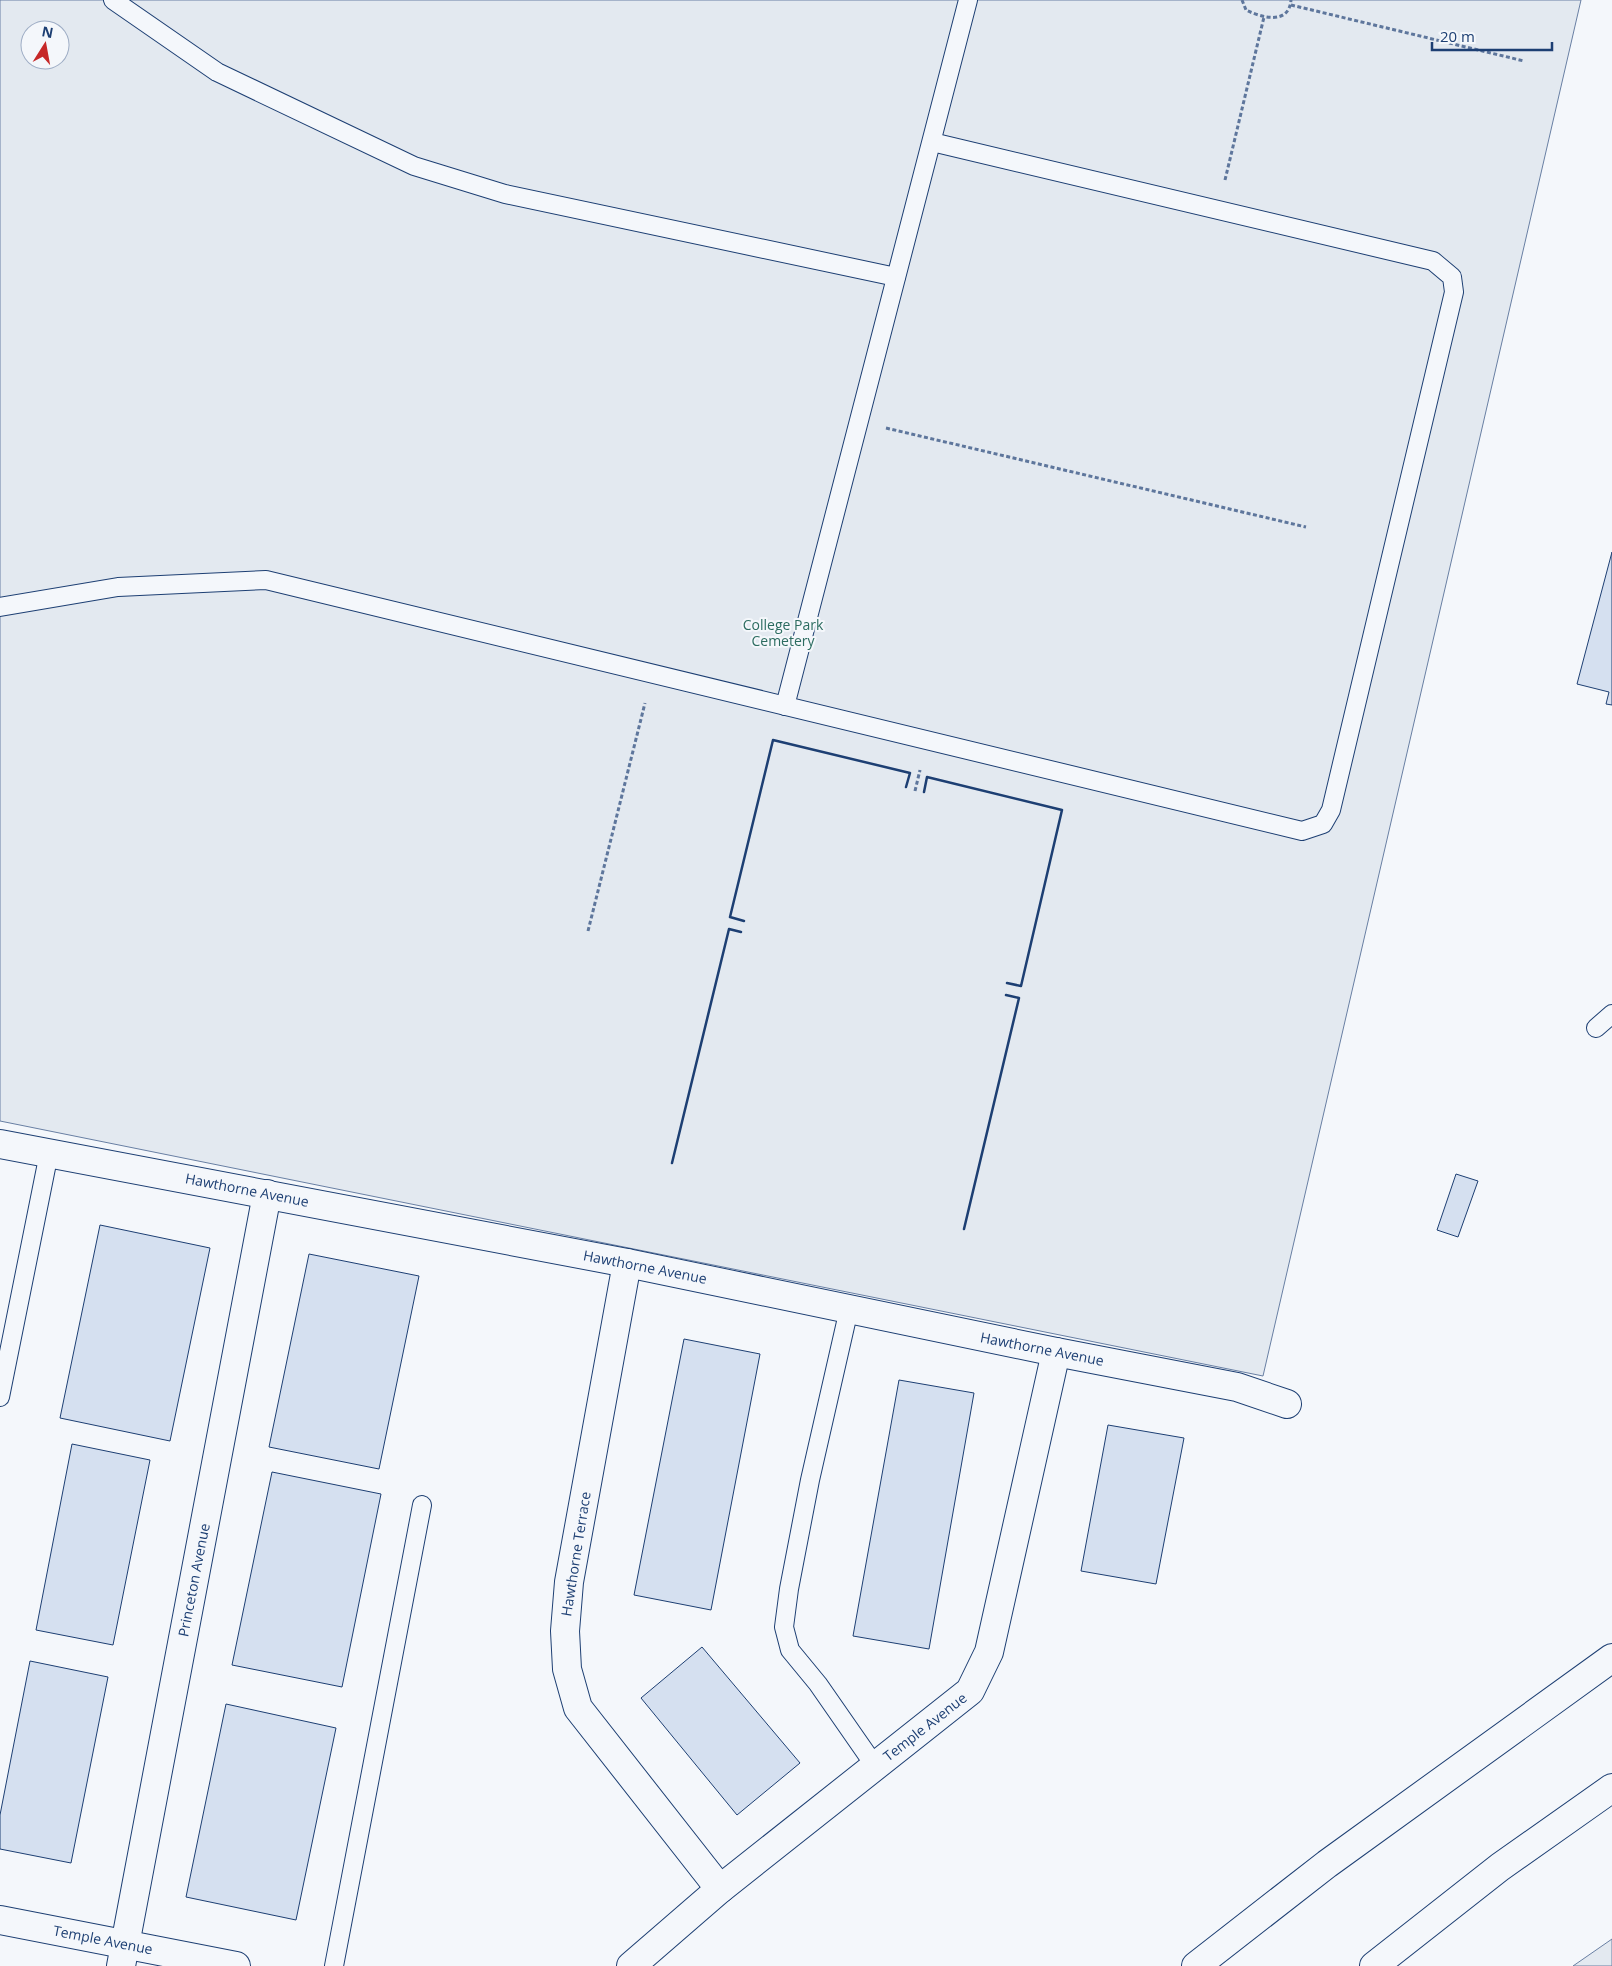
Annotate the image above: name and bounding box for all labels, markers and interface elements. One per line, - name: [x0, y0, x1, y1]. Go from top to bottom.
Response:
- north arrow: [20, 20, 70, 70]
- scale bar: [1432, 20, 1552, 52]
- text: N: [40, 21, 55, 42]
- text: 20 m: [1440, 26, 1475, 46]
- park label: College Park Cemetery: [743, 615, 824, 650]
- street label: Hawthorne Avenue: [184, 1168, 311, 1211]
- street label: Hawthorne Avenue: [582, 1245, 709, 1288]
- street label: Hawthorne Avenue: [979, 1327, 1106, 1370]
- street label: Hawthorne Terrace: [556, 1490, 595, 1618]
- street label: Princeton Avenue: [173, 1521, 214, 1638]
- street label: Temple Avenue: [879, 1688, 970, 1765]
- street label: Temple Avenue: [52, 1921, 155, 1958]

